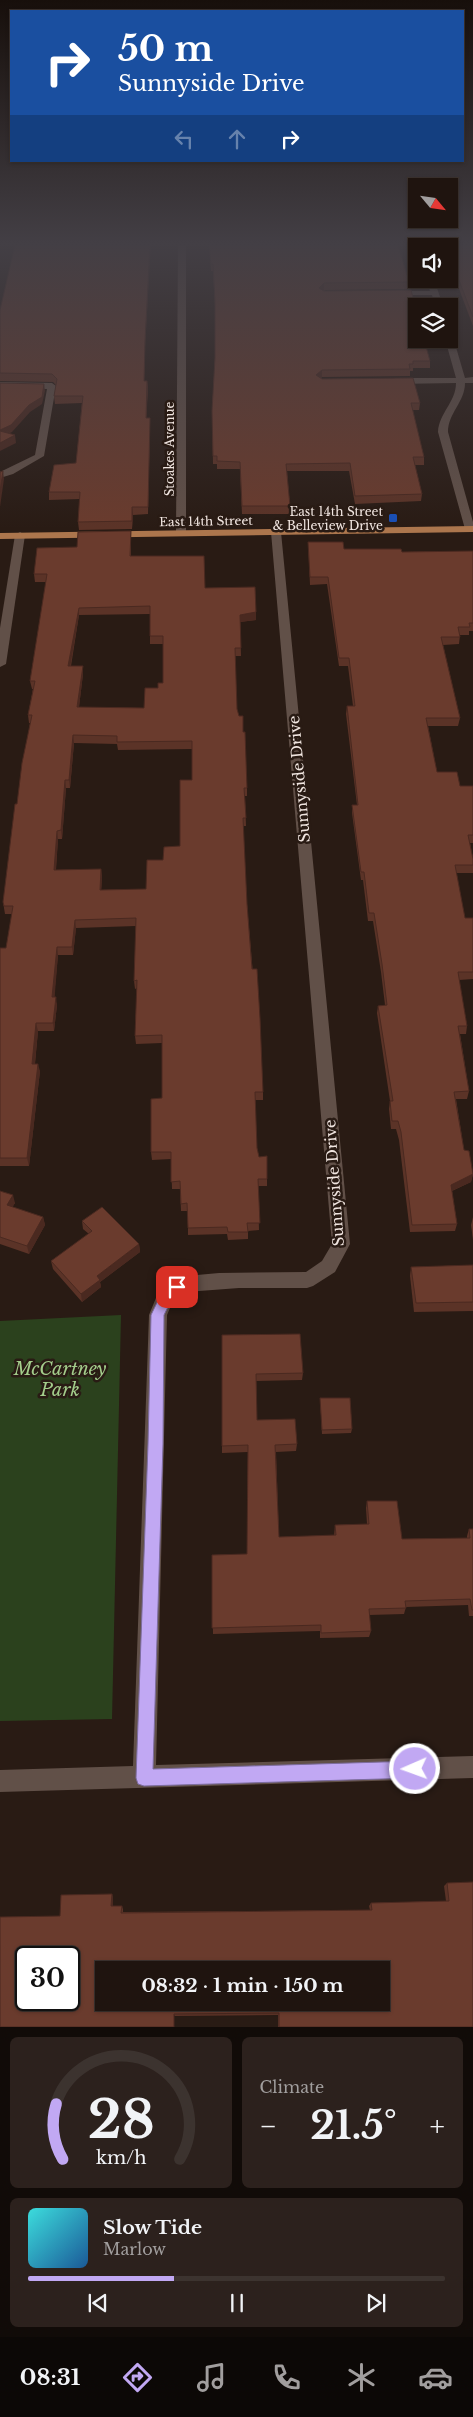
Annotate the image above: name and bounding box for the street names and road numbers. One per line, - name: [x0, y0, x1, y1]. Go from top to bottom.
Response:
- street label: Stoakes Avenue: [162, 402, 177, 496]
- street label: East 14th Street: [159, 513, 253, 529]
- street label: Sunnyside Drive: [284, 715, 314, 843]
- street label: Sunnyside Drive: [320, 1119, 348, 1247]

